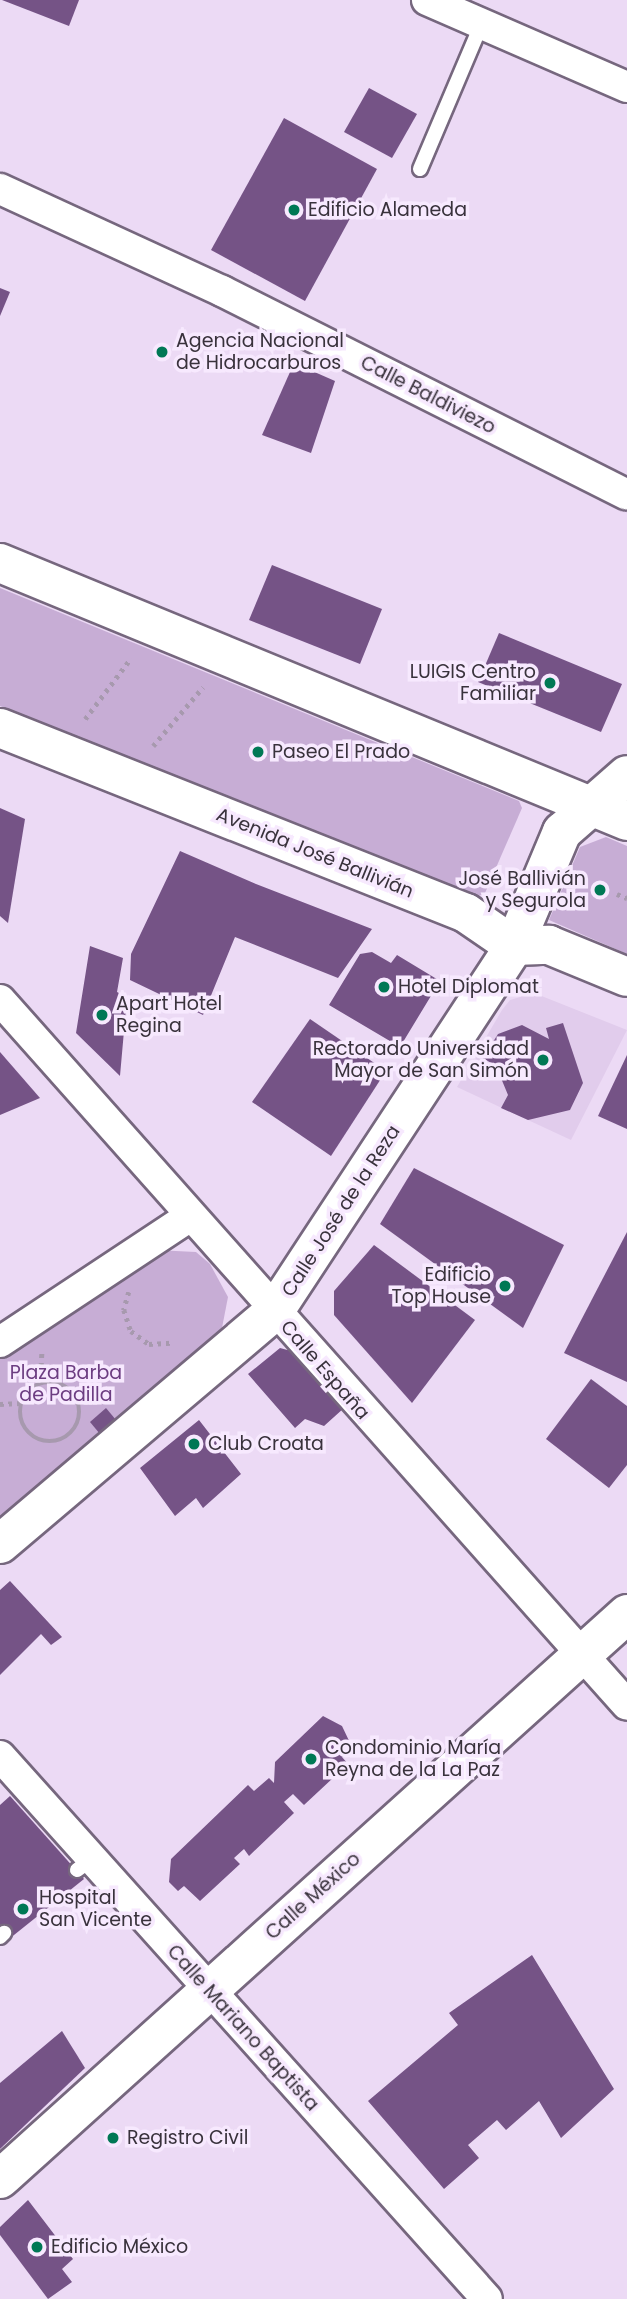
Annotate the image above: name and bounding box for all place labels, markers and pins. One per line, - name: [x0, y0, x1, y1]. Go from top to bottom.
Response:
- place label: Edificio Alameda: [308, 199, 467, 221]
- marker: Edificio Alameda: [286, 202, 302, 218]
- place label: Agencia Nacional de Hidrocarburos: [176, 330, 344, 374]
- marker: Agencia Nacional de Hidrocarburos: [154, 344, 170, 360]
- place label: LUIGIS Centro Familiar: [410, 661, 536, 705]
- marker: LUIGIS Centro Familiar: [542, 675, 558, 691]
- place label: Paseo El Prado: [272, 741, 410, 763]
- marker: Paseo El Prado: [250, 744, 266, 760]
- place label: José Ballivián y Segurola: [458, 868, 586, 912]
- marker: José Ballivián y Segurola: [592, 882, 608, 898]
- place label: Hotel Diplomat: [398, 976, 539, 998]
- marker: Hotel Diplomat: [376, 979, 392, 995]
- place label: Apart Hotel Regina: [116, 993, 222, 1037]
- marker: Apart Hotel Regina: [94, 1007, 110, 1023]
- place label: Rectorado Universidad Mayor de San Simón: [313, 1038, 529, 1082]
- marker: Rectorado Universidad Mayor de San Simón: [535, 1052, 551, 1068]
- place label: Edificio Top House: [391, 1264, 491, 1308]
- marker: Edificio Top House: [497, 1278, 513, 1294]
- place label: Club Croata: [208, 1433, 324, 1455]
- marker: Club Croata: [186, 1436, 202, 1452]
- place label: Condominio María Reyna de la La Paz: [325, 1737, 501, 1781]
- marker: Condominio María Reyna de la La Paz: [303, 1751, 319, 1767]
- place label: Hospital San Vicente: [39, 1887, 152, 1931]
- marker: Hospital San Vicente: [13, 1899, 33, 1919]
- place label: Registro Civil: [127, 2127, 248, 2149]
- marker: Registro Civil: [105, 2130, 121, 2146]
- place label: Edificio México: [51, 2236, 188, 2258]
- marker: Edificio México: [29, 2239, 45, 2255]

